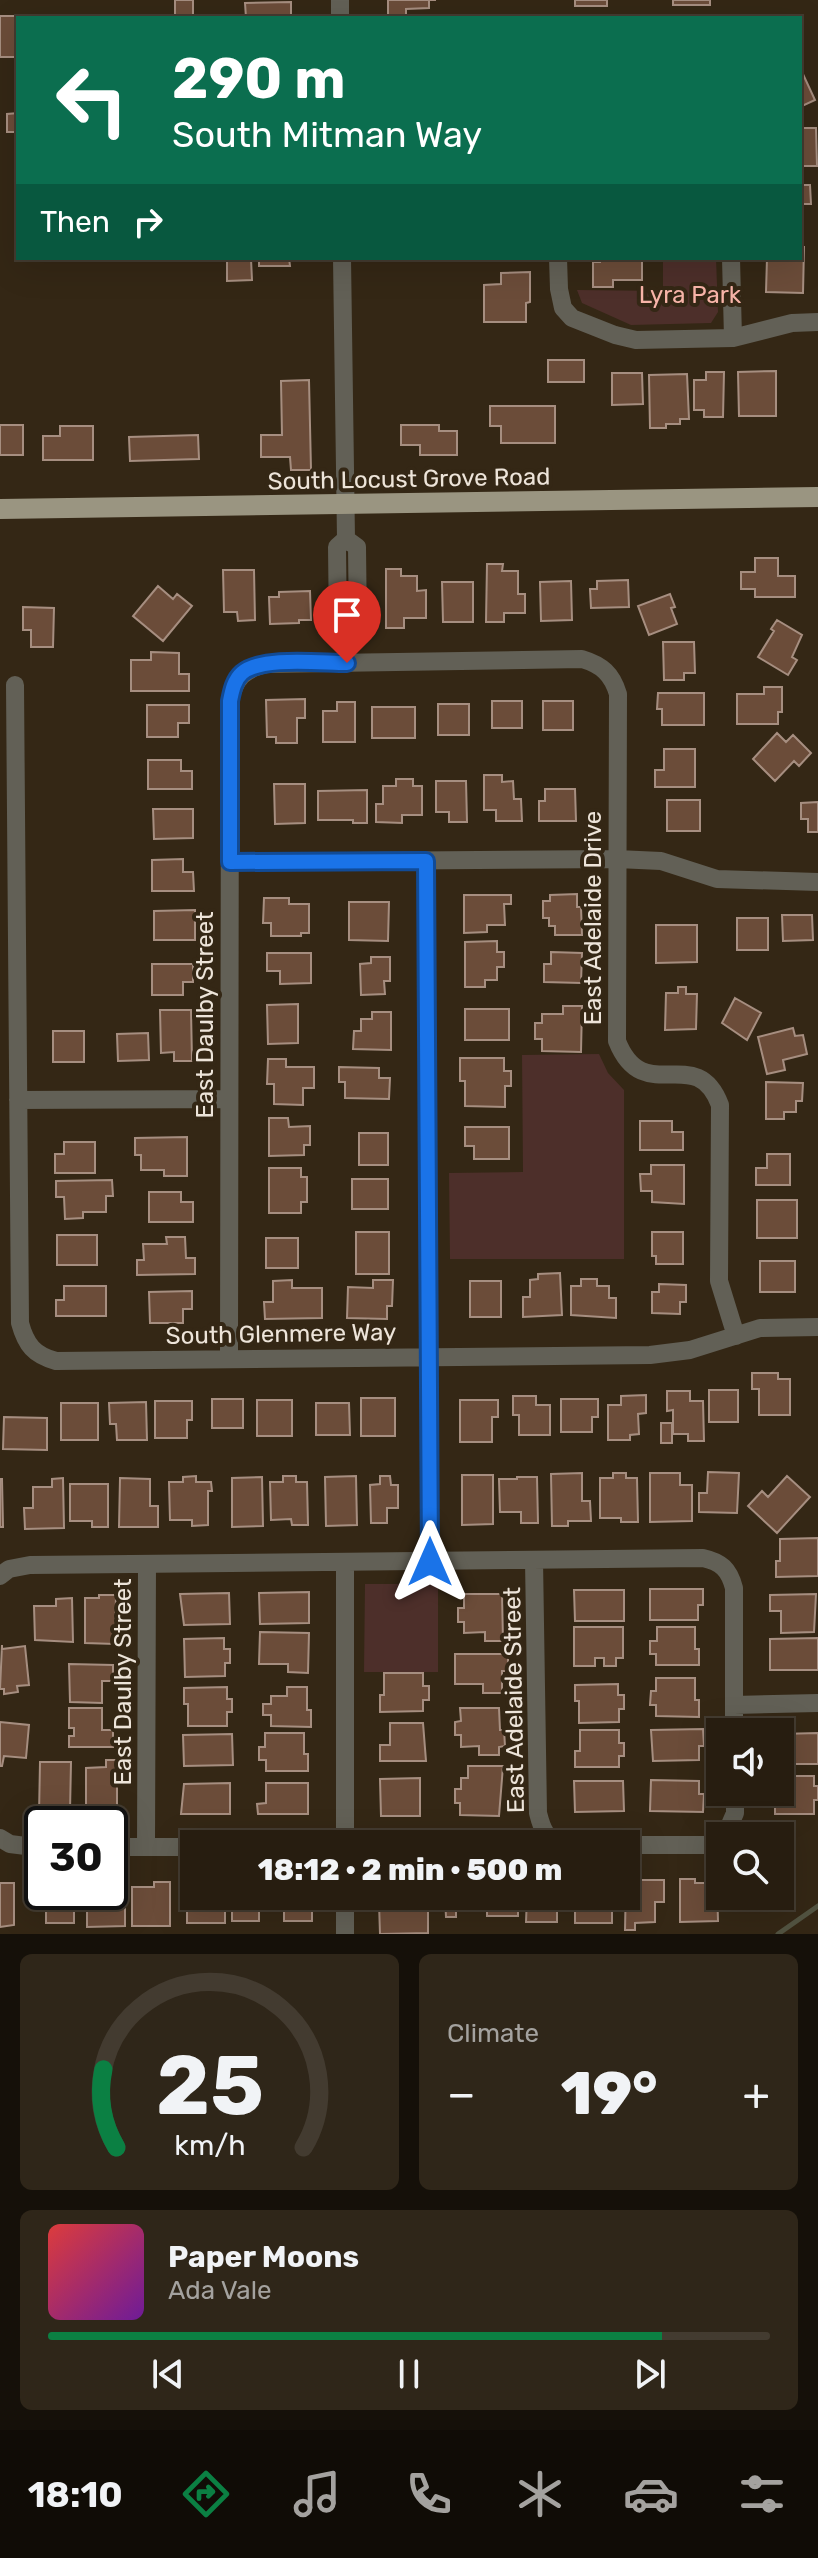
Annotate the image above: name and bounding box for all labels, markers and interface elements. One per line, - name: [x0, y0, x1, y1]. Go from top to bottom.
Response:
- text: 290 m: [172, 46, 346, 112]
- icon: left: [40, 48, 144, 152]
- text: South Mitman Way: [172, 113, 482, 156]
- icon: right: [126, 200, 170, 244]
- text: Then: [40, 204, 110, 240]
- park label: Lyra Park: [639, 281, 742, 309]
- street label: South Locust Grove Road: [267, 463, 551, 495]
- pin: [313, 581, 381, 663]
- icon: arrive: [325, 593, 369, 637]
- street label: East Adelaide Drive: [579, 811, 607, 1025]
- street label: East Daulby Street: [191, 911, 219, 1119]
- street label: South Glenmere Way: [165, 1318, 397, 1350]
- position arrow: [388, 1520, 472, 1604]
- street label: East Daulby Street: [109, 1578, 137, 1786]
- street label: East Adelaide Street: [498, 1587, 530, 1813]
- map controls: [706, 1718, 794, 1910]
- button: sound: [706, 1718, 794, 1806]
- speed limit sign: 30: [24, 1806, 128, 1910]
- button: search: [706, 1822, 794, 1910]
- text: 18:12 · 2 min · 500 m: [258, 1852, 562, 1888]
- text: Climate: [447, 2018, 539, 2049]
- text: 25: [156, 2036, 263, 2135]
- text: 19°: [561, 2058, 657, 2129]
- text: −: [447, 2068, 476, 2120]
- text: +: [743, 2068, 770, 2120]
- text: km/h: [174, 2128, 245, 2162]
- text: Paper Moons: [168, 2239, 359, 2275]
- text: Ada Vale: [168, 2275, 272, 2306]
- icon: previous: [146, 2352, 190, 2396]
- icon: pause: [387, 2352, 431, 2396]
- icon: next: [628, 2352, 672, 2396]
- icon: directions: [178, 2466, 234, 2522]
- icon: music: [289, 2466, 345, 2522]
- icon: phone: [401, 2466, 457, 2522]
- icon: climate: [512, 2466, 568, 2522]
- icon: car: [623, 2466, 679, 2522]
- icon: filters: [734, 2466, 790, 2522]
- text: 18:10: [28, 2473, 123, 2516]

